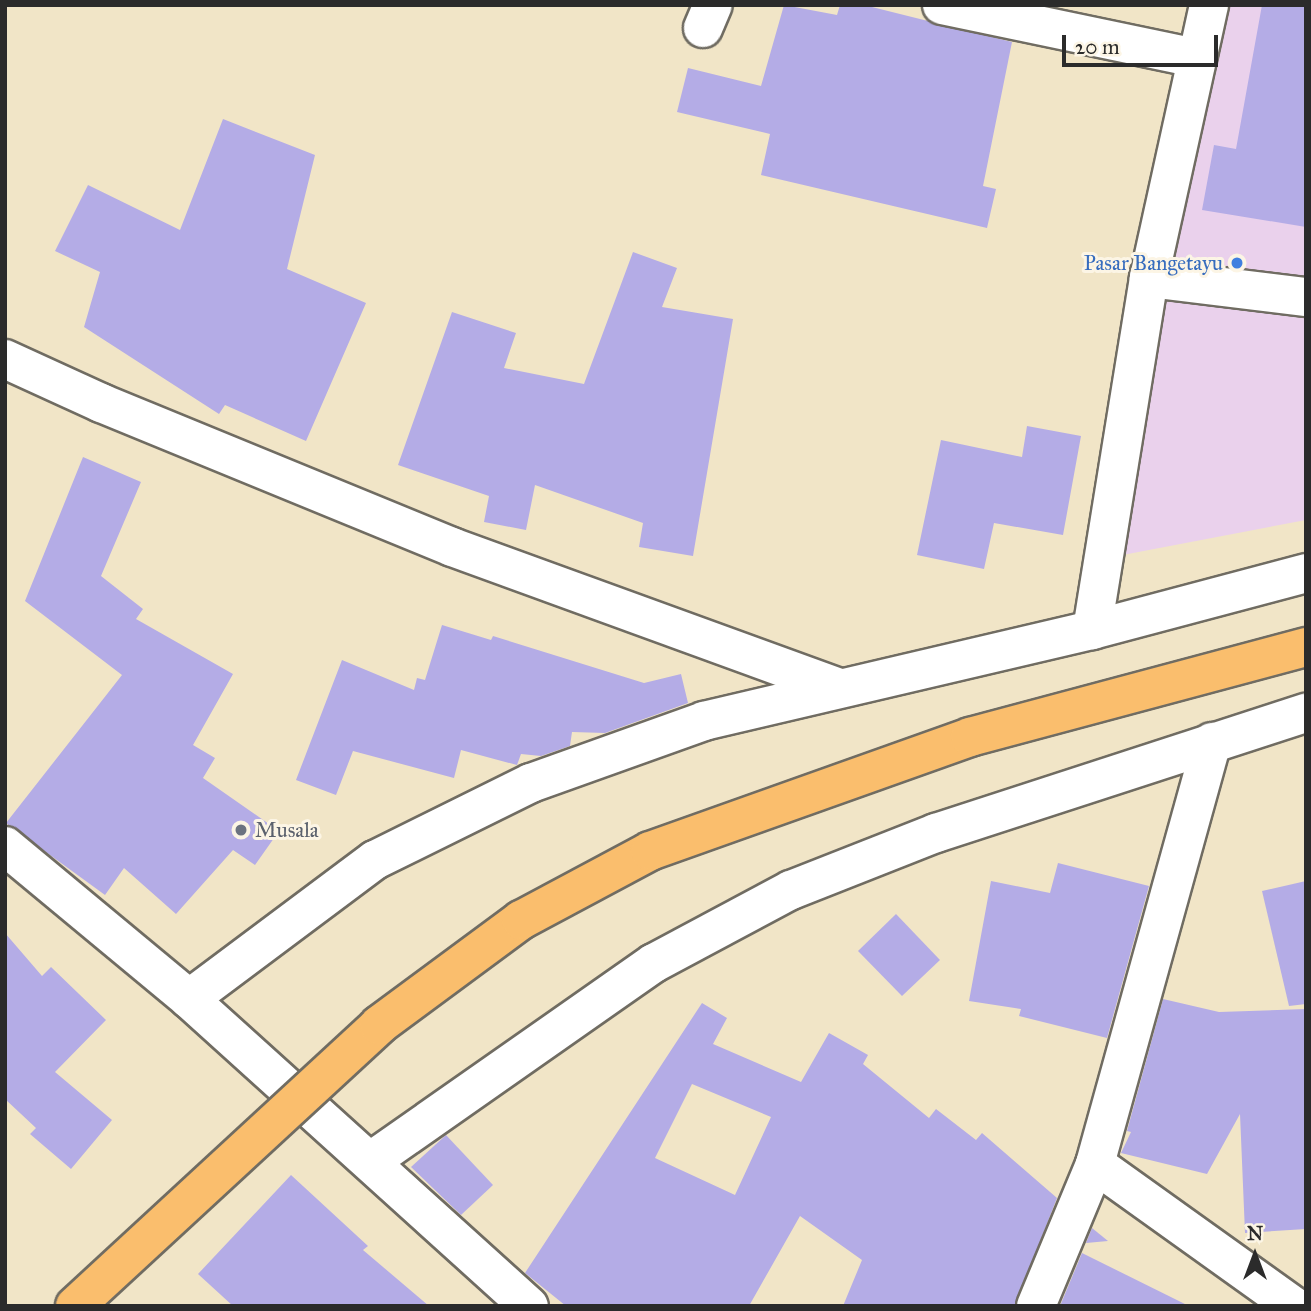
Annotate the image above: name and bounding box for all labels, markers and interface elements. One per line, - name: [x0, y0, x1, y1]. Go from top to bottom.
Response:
- scale bar: [1066, 21, 1222, 65]
- text: 20 m: [1075, 34, 1120, 60]
- place label: Pasar Bangetayu: [1084, 250, 1223, 276]
- marker: Pasar Bangetayu: [1229, 255, 1245, 271]
- place label: Musala: [255, 817, 319, 843]
- marker: Musala: [233, 822, 249, 838]
- north arrow: [1220, 1220, 1290, 1290]
- text: N: [1247, 1222, 1263, 1245]

